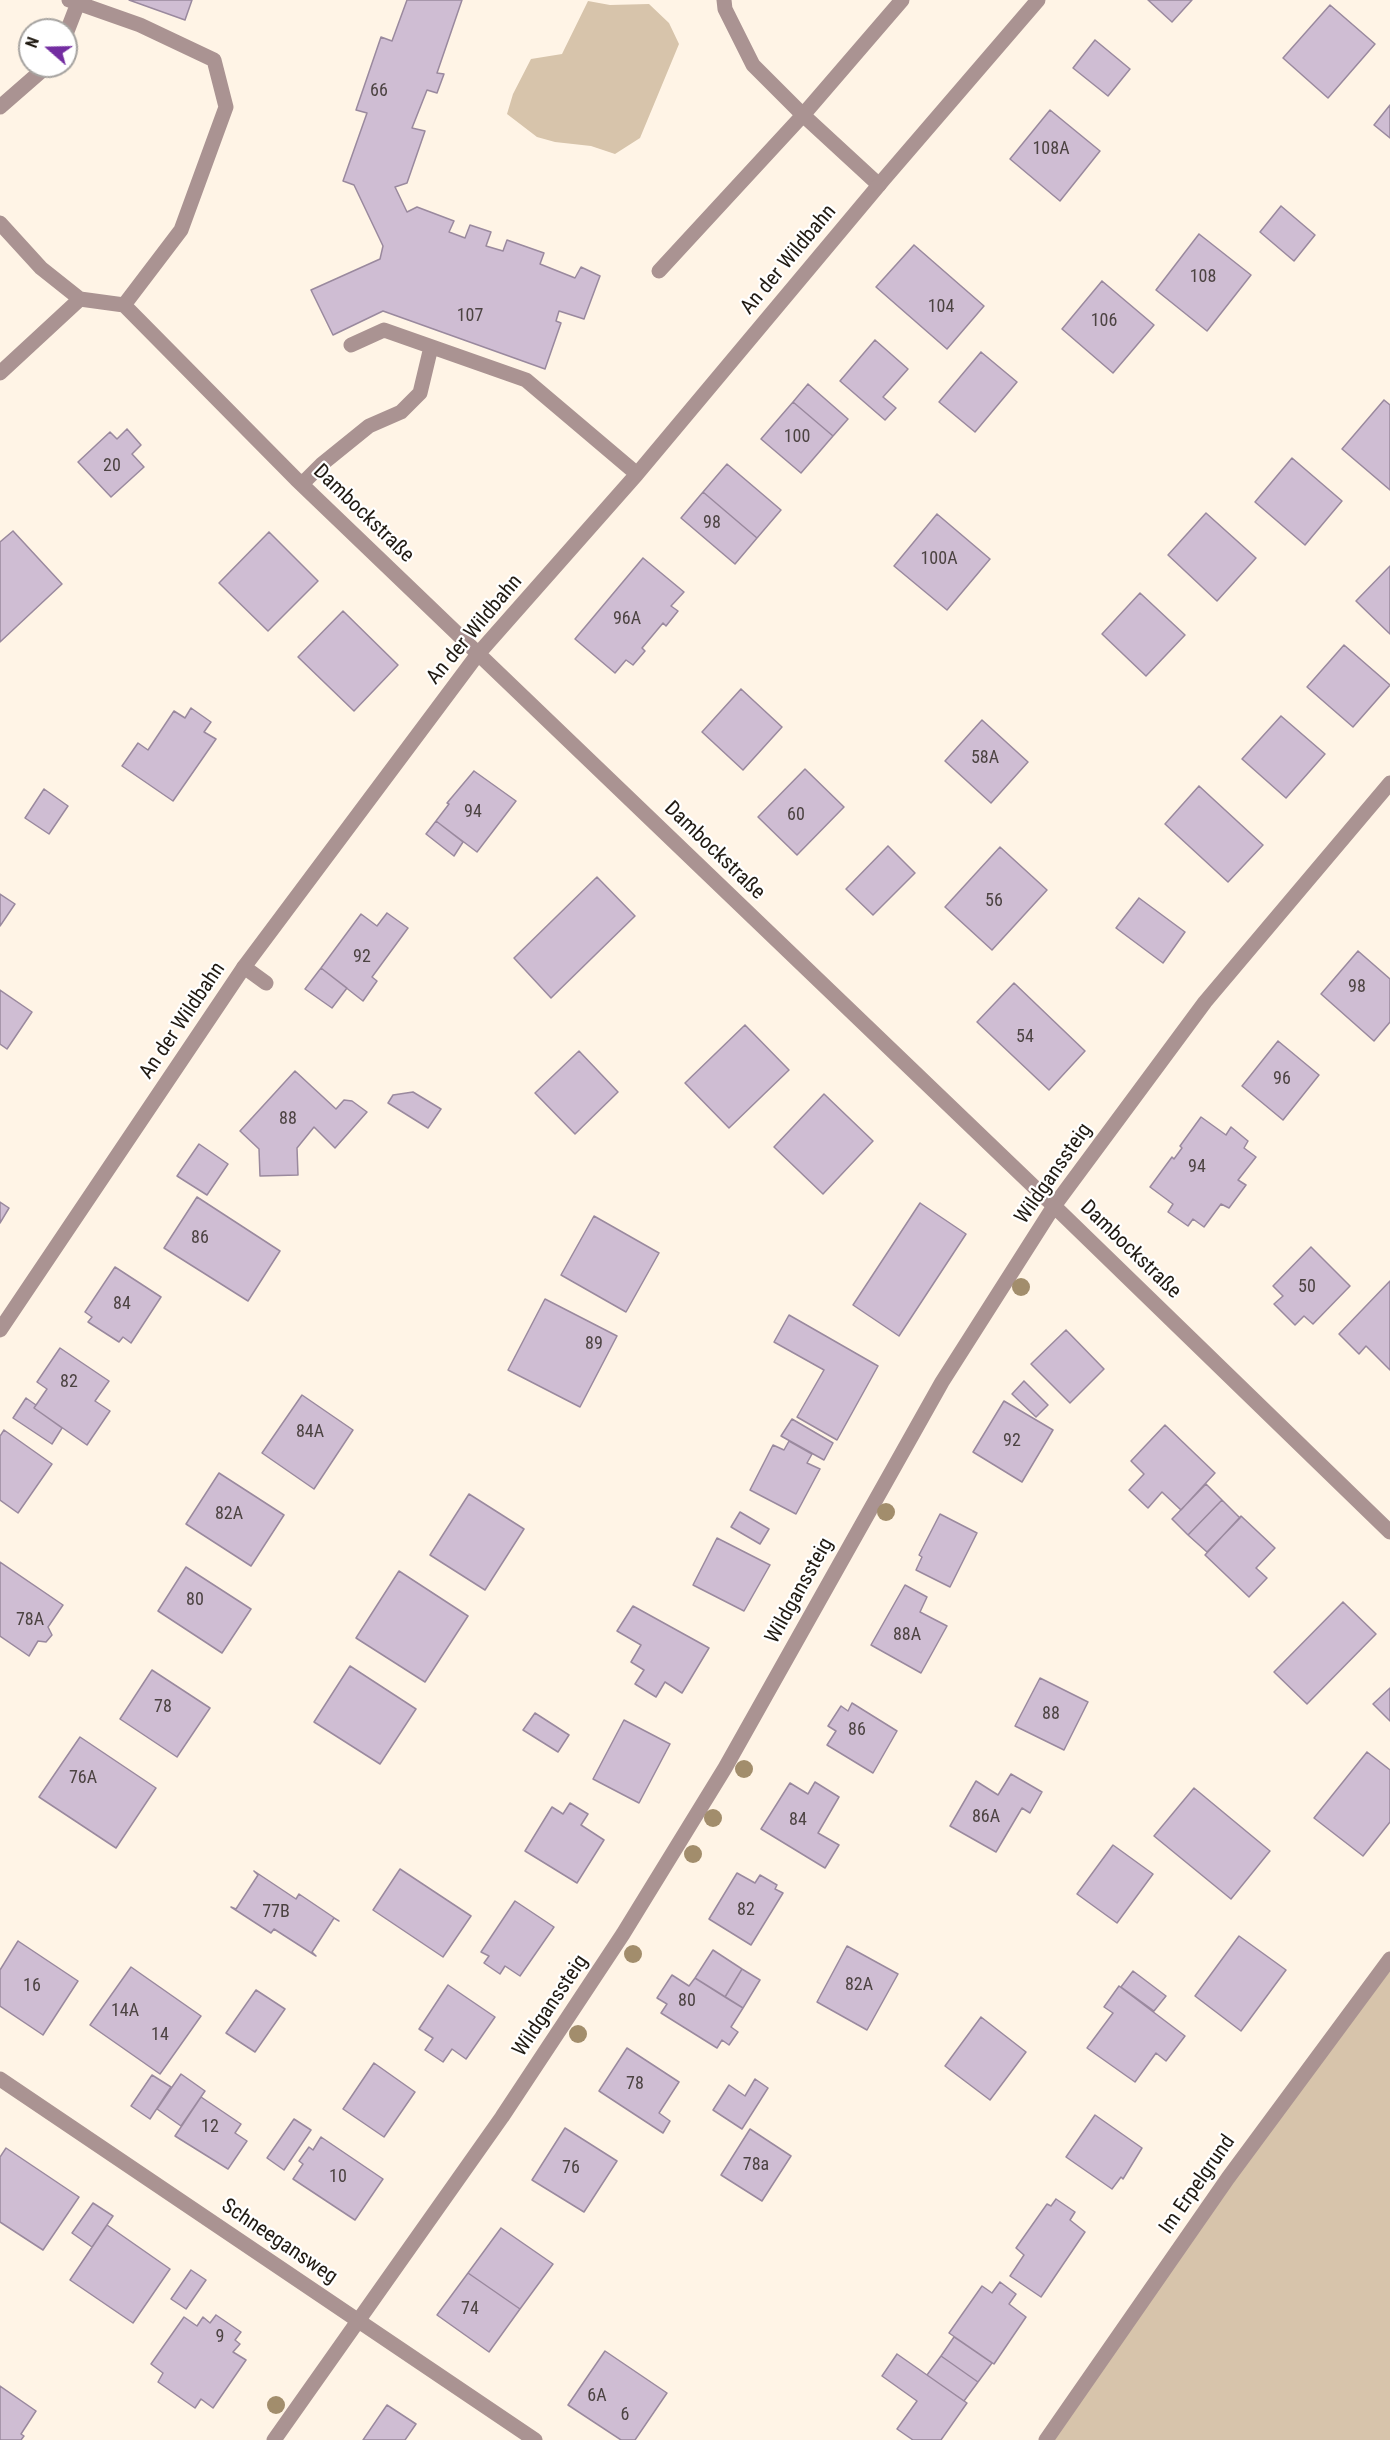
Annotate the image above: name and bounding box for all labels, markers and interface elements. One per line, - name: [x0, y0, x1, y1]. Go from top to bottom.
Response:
- north arrow: [18, 18, 78, 78]
- text: N: [22, 35, 43, 50]
- house number: 66: [370, 80, 388, 102]
- house number: 108A: [1032, 138, 1070, 160]
- street label: An der Wildbahn: [736, 200, 842, 320]
- house number: 108: [1190, 266, 1216, 288]
- house number: 104: [928, 296, 954, 318]
- house number: 107: [457, 305, 483, 327]
- house number: 106: [1091, 310, 1117, 332]
- house number: 100: [784, 426, 810, 448]
- house number: 20: [103, 455, 121, 477]
- street label: Dambockstraße: [307, 460, 419, 568]
- house number: 98: [703, 512, 721, 534]
- house number: 100A: [920, 548, 958, 570]
- street label: An der Wildbahn: [422, 570, 528, 690]
- house number: 96A: [613, 608, 641, 630]
- house number: 58A: [971, 747, 999, 769]
- street label: Dambockstraße: [658, 797, 770, 905]
- house number: 94: [464, 801, 482, 823]
- house number: 60: [787, 804, 805, 826]
- house number: 56: [985, 890, 1003, 912]
- house number: 92: [353, 946, 371, 968]
- street label: An der Wildbahn: [135, 958, 231, 1084]
- house number: 98: [1348, 976, 1366, 998]
- house number: 54: [1016, 1026, 1034, 1048]
- house number: 96: [1273, 1068, 1291, 1090]
- house number: 88: [279, 1108, 297, 1130]
- street label: Wildganssteig: [1010, 1119, 1098, 1229]
- house number: 94: [1188, 1156, 1206, 1178]
- street label: Dambockstraße: [1074, 1196, 1186, 1304]
- house number: 86: [191, 1227, 209, 1249]
- house number: 50: [1298, 1276, 1316, 1298]
- house number: 84: [113, 1293, 131, 1315]
- house number: 89: [585, 1333, 603, 1355]
- house number: 82: [60, 1371, 78, 1393]
- house number: 84A: [296, 1421, 324, 1443]
- house number: 92: [1003, 1430, 1021, 1452]
- house number: 82A: [215, 1503, 243, 1525]
- street label: Wildganssteig: [761, 1534, 839, 1648]
- house number: 80: [186, 1589, 204, 1611]
- house number: 78A: [16, 1609, 44, 1631]
- house number: 88A: [893, 1624, 921, 1646]
- house number: 78: [154, 1696, 172, 1718]
- house number: 88: [1042, 1703, 1060, 1725]
- house number: 86: [848, 1719, 866, 1741]
- house number: 76A: [69, 1767, 97, 1789]
- house number: 86A: [972, 1806, 1000, 1828]
- house number: 84: [789, 1809, 807, 1831]
- house number: 82: [737, 1899, 755, 1921]
- house number: 77B: [262, 1901, 290, 1923]
- street label: Wildganssteig: [508, 1950, 594, 2062]
- house number: 82A: [845, 1974, 873, 1996]
- house number: 16: [23, 1975, 41, 1997]
- house number: 80: [678, 1990, 696, 2012]
- house number: 14A: [111, 2000, 139, 2022]
- house number: 14: [151, 2024, 169, 2046]
- house number: 78: [626, 2073, 644, 2095]
- house number: 12: [201, 2116, 219, 2138]
- street label: Im Erpelgrund: [1155, 2131, 1241, 2239]
- house number: 78a: [743, 2154, 769, 2176]
- house number: 76: [562, 2157, 580, 2179]
- house number: 10: [329, 2166, 347, 2188]
- street label: Schneegansweg: [216, 2194, 342, 2290]
- house number: 74: [461, 2298, 479, 2320]
- house number: 9: [216, 2326, 224, 2348]
- house number: 6A: [587, 2385, 607, 2407]
- house number: 6: [621, 2404, 629, 2426]

